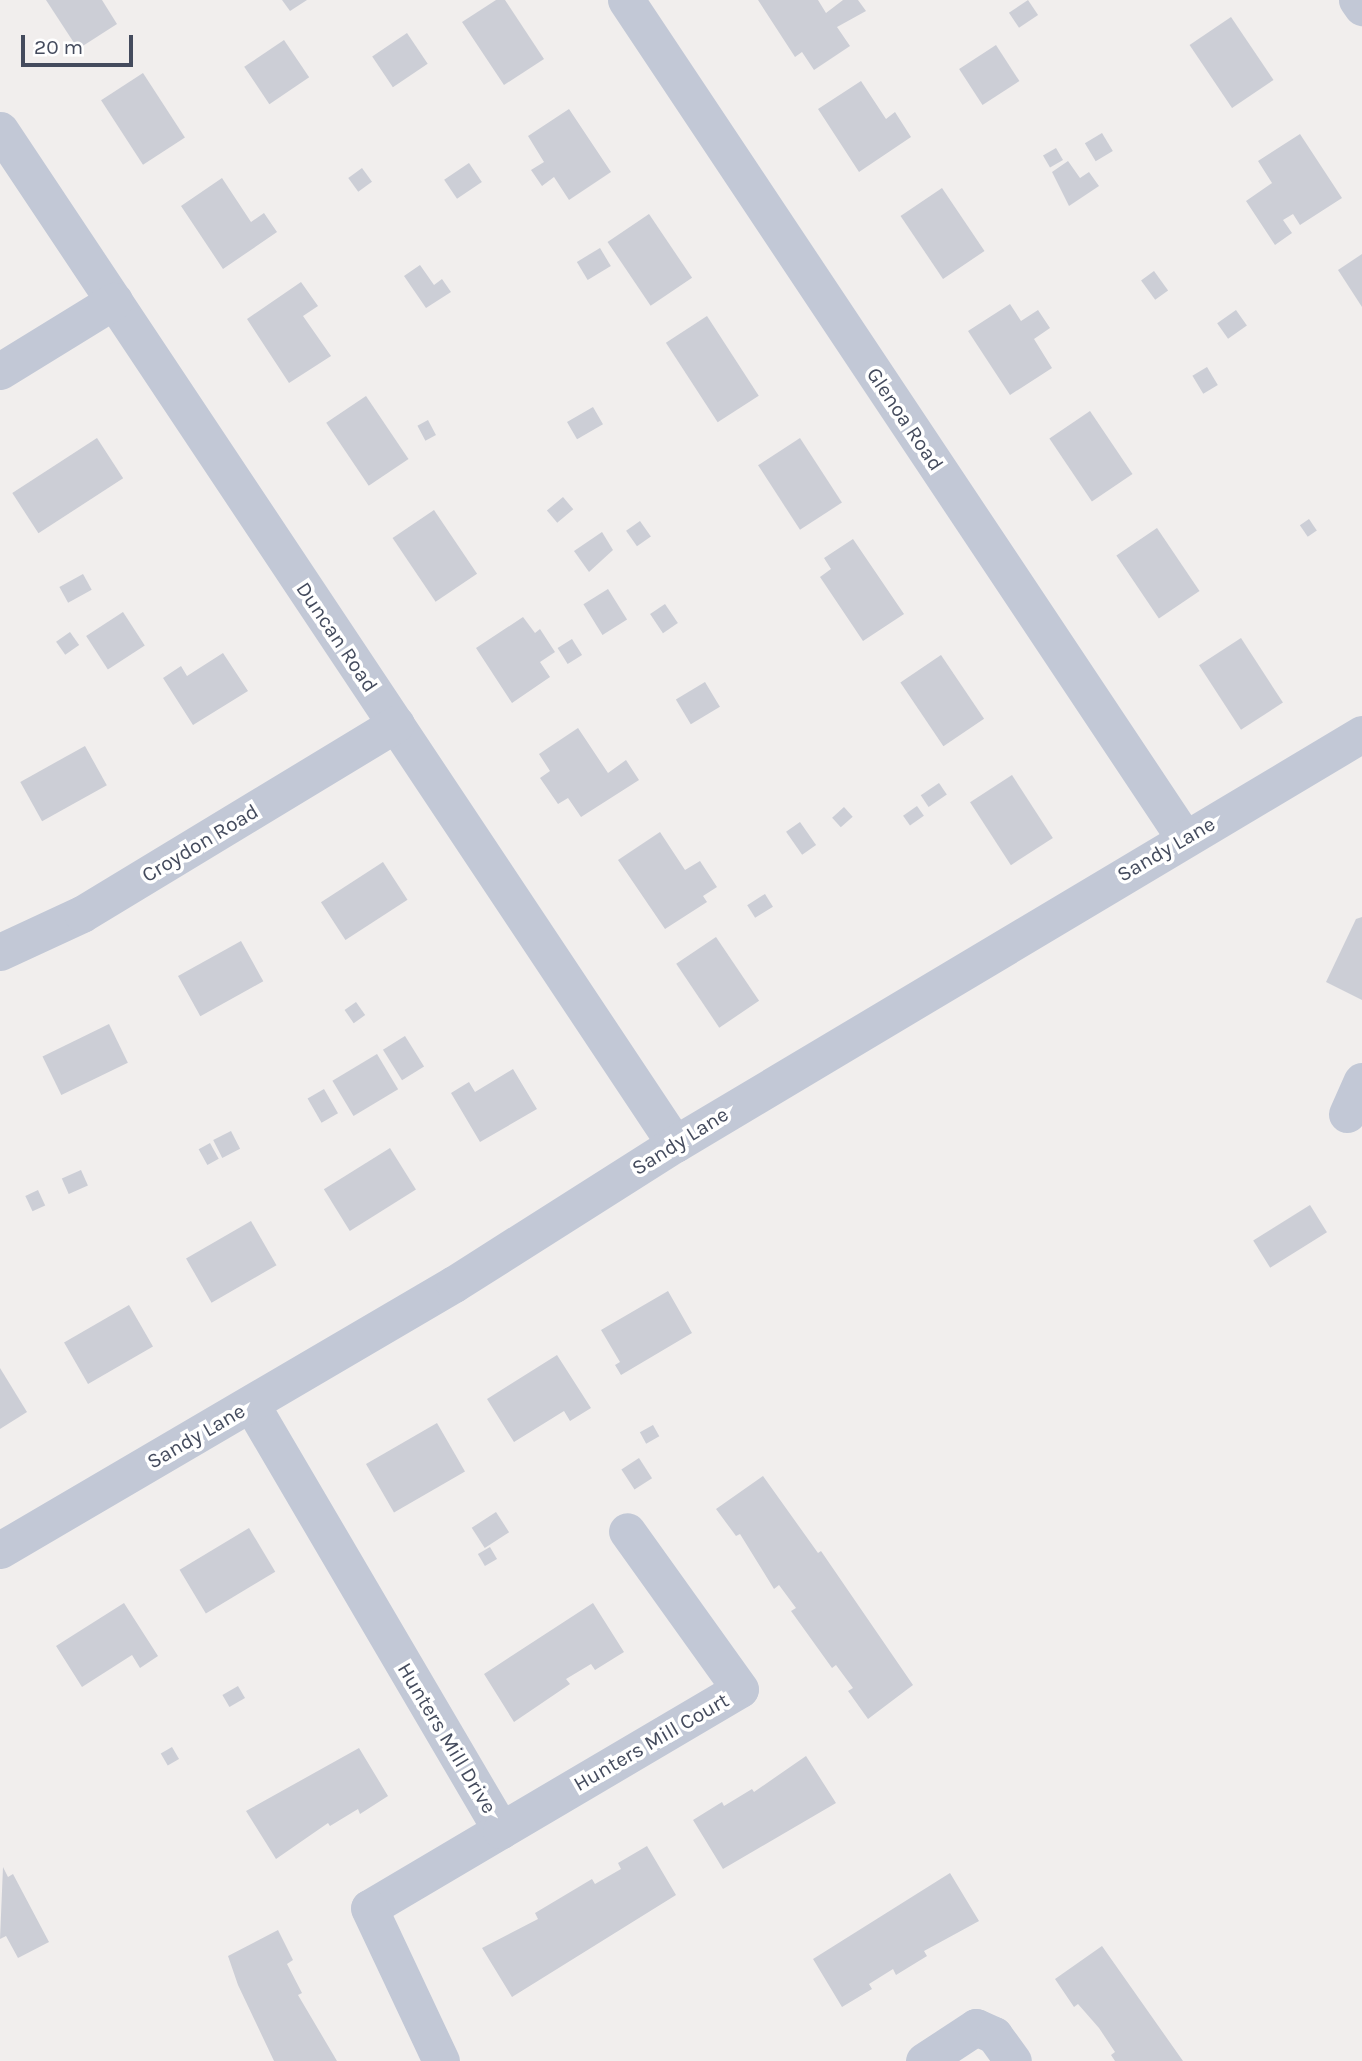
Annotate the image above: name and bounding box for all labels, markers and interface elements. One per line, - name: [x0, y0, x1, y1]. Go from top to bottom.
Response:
- scale bar: [24, 21, 136, 65]
- text: 20 m: [34, 35, 83, 59]
- street label: Glenoa Road: [861, 363, 949, 475]
- street label: Duncan Road: [291, 577, 383, 697]
- street label: Croydon Road: [137, 798, 263, 888]
- street label: Sandy Lane: [1113, 811, 1219, 887]
- street label: Sandy Lane: [627, 1101, 733, 1181]
- street label: Sandy Lane: [143, 1398, 249, 1474]
- street label: Hunters Mill Drive: [392, 1658, 502, 1818]
- street label: Hunters Mill Court: [569, 1687, 733, 1797]

